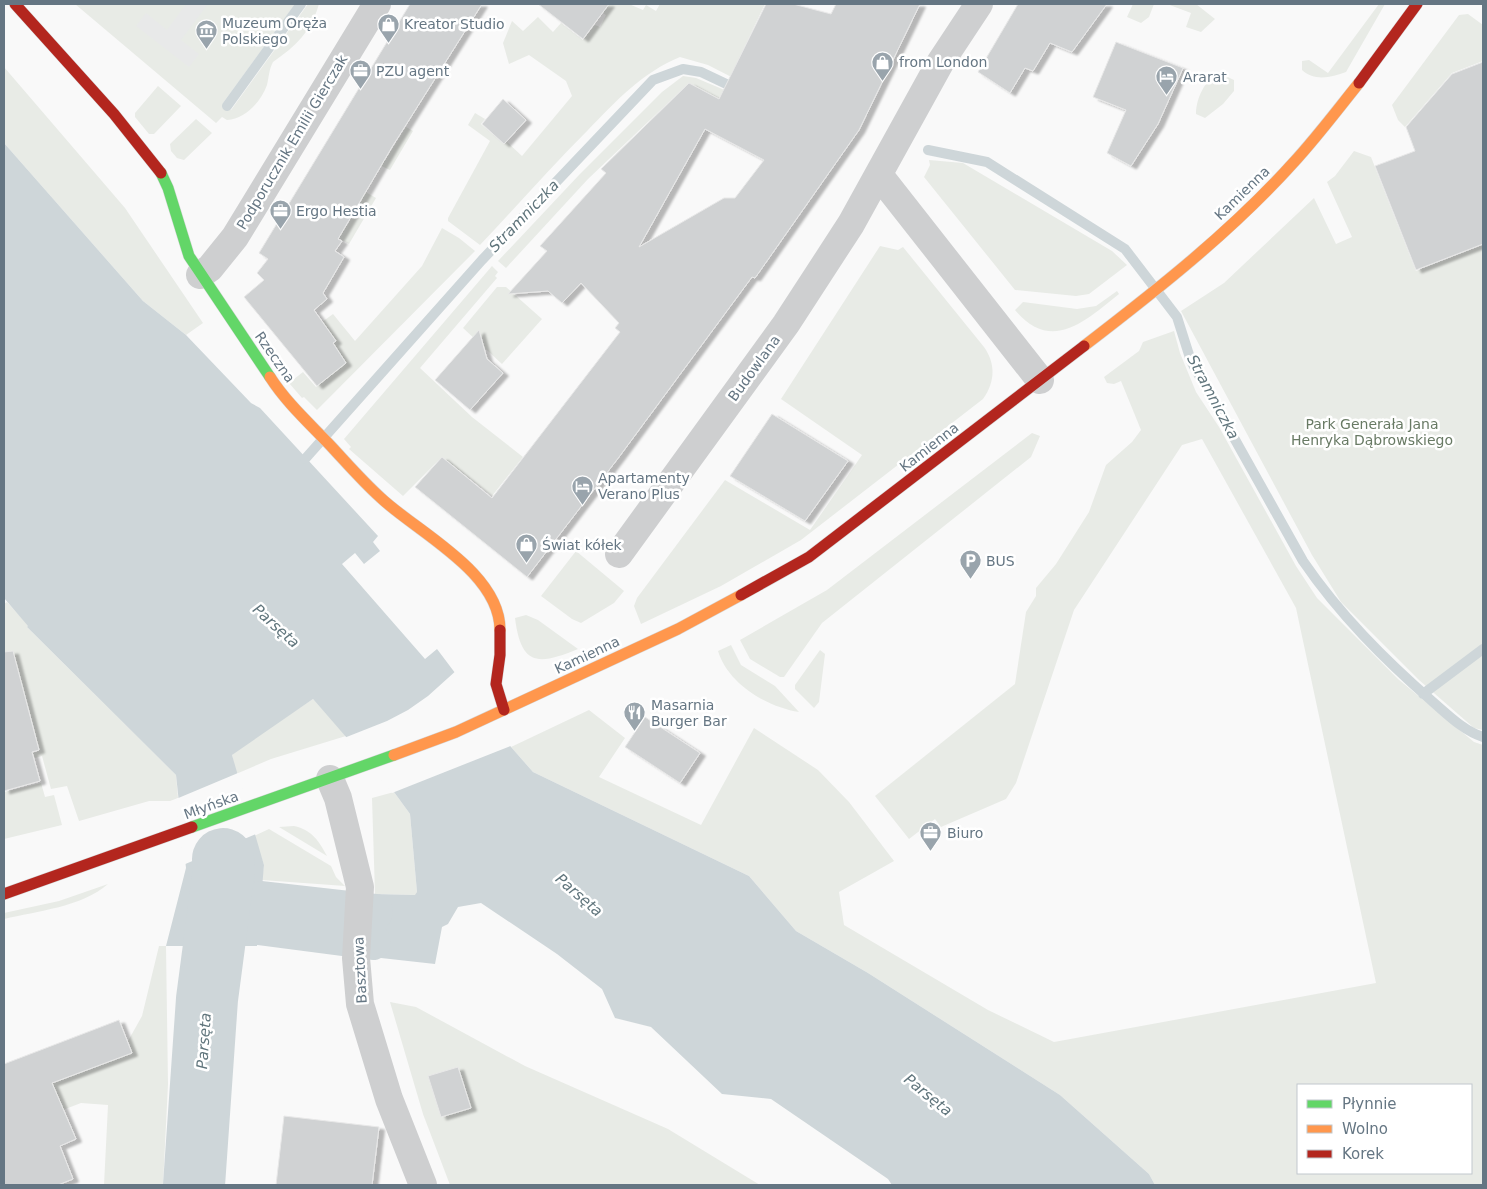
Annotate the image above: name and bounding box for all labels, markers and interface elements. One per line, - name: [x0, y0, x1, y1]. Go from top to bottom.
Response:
- shop icon: Kreator Studio: [376, 12, 400, 43]
- place label: Muzeum Oręża Polskiego: [222, 15, 327, 47]
- place label: Kreator Studio: [404, 16, 505, 32]
- museum icon: Muzeum Oręża Polskiego: [194, 19, 218, 50]
- shop icon: from London: [871, 50, 895, 81]
- street label: Podporucznik Emilii Gierczak: [233, 51, 351, 232]
- place label: from London: [899, 54, 987, 70]
- office icon: PZU agent: [348, 59, 372, 90]
- place label: PZU agent: [376, 63, 450, 79]
- hotel icon: Ararat: [1155, 65, 1179, 96]
- place label: Ararat: [1183, 69, 1227, 85]
- street label: Kamienna: [1211, 163, 1273, 223]
- water label: Stramniczka: [485, 176, 563, 256]
- office icon: Ergo Hestia: [268, 199, 292, 230]
- place label: Ergo Hestia: [296, 203, 377, 219]
- street label: Rzeczna: [252, 329, 298, 385]
- street label: Budowlana: [725, 332, 783, 404]
- water label: Stramniczka: [1183, 352, 1243, 442]
- park label: Park Generała Jana Henryka Dąbrowskiego: [1291, 416, 1453, 448]
- street label: Kamienna: [897, 419, 961, 475]
- place label: Apartamenty Verano Plus: [598, 470, 690, 502]
- hotel icon: Apartamenty Verano Plus: [570, 474, 594, 505]
- shop icon: Świat kółek: [514, 533, 538, 564]
- place label: Świat kółek: [542, 536, 623, 553]
- parking icon: BUS: [958, 549, 982, 580]
- place label: BUS: [986, 553, 1015, 569]
- water label: Parsęta: [249, 600, 303, 652]
- street label: Kamienna: [552, 633, 622, 677]
- place label: Masarnia Burger Bar: [651, 697, 727, 729]
- restaurant icon: Masarnia Burger Bar: [623, 701, 647, 732]
- street label: Młyńska: [182, 788, 240, 822]
- office icon: Biuro: [919, 821, 943, 852]
- place label: Biuro: [947, 825, 983, 841]
- water label: Parsęta: [552, 870, 606, 920]
- street label: Basztowa: [350, 936, 370, 1004]
- water label: Parsęta: [193, 1012, 215, 1070]
- water label: Parsęta: [900, 1070, 956, 1120]
- legend: [1297, 1084, 1472, 1174]
- text: Płynnie: [1342, 1095, 1397, 1113]
- text: Wolno: [1342, 1120, 1388, 1138]
- text: Korek: [1342, 1145, 1384, 1163]

